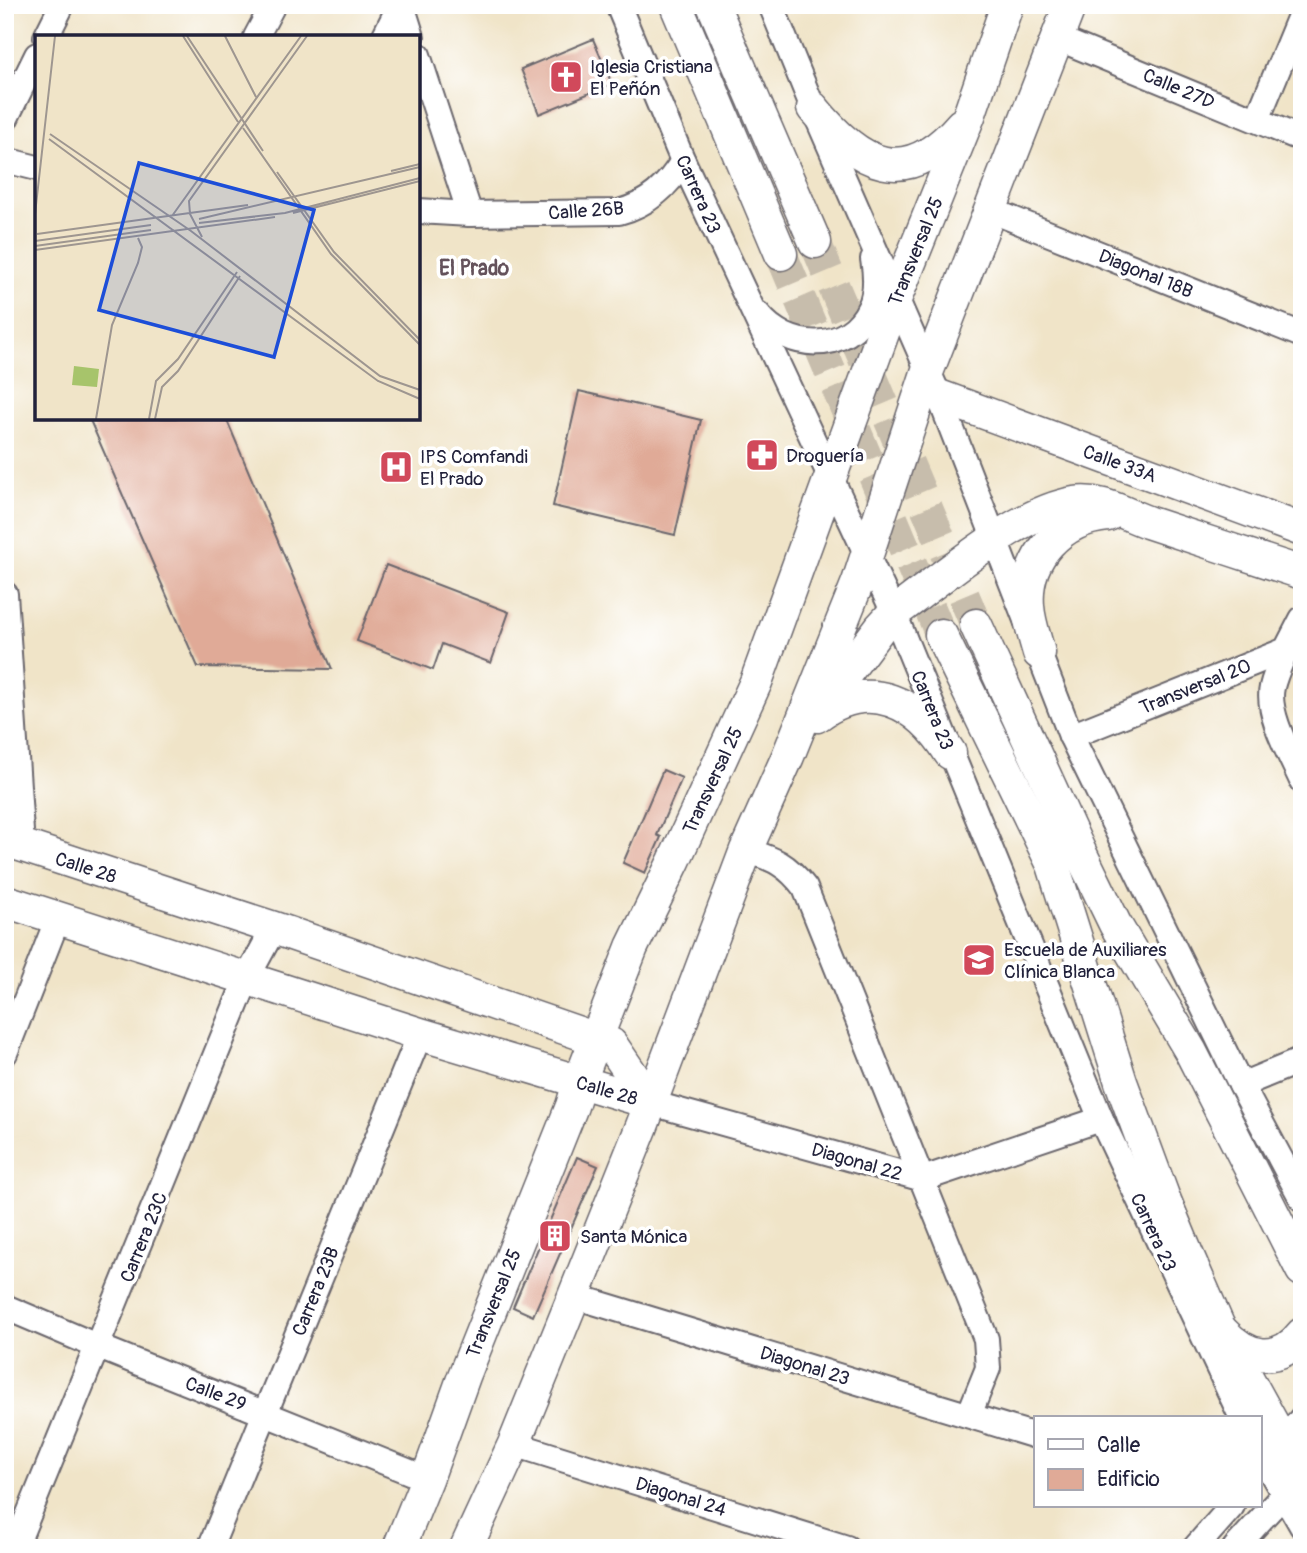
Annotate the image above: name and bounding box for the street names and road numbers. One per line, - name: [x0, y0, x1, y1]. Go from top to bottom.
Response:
- street label: Calle 27D: [1139, 63, 1218, 115]
- street label: Carrera 23: [670, 151, 726, 237]
- street label: Transversal 25: [883, 193, 949, 309]
- street label: Calle 26B: [548, 196, 625, 226]
- street label: Diagonal 18B: [1095, 244, 1196, 304]
- street label: Calle 33A: [1080, 440, 1160, 488]
- street label: Transversal 20: [1136, 654, 1255, 720]
- street label: Carrera 23: [905, 667, 959, 754]
- street label: Transversal 25: [678, 723, 748, 838]
- street label: Calle 28: [52, 847, 119, 889]
- street label: Calle 28: [573, 1071, 640, 1111]
- street label: Diagonal 22: [809, 1138, 905, 1186]
- street label: Carrera 23C: [115, 1189, 173, 1286]
- street label: Carrera 23: [1125, 1190, 1182, 1275]
- street label: Carrera 23B: [287, 1243, 345, 1340]
- street label: Transversal 25: [461, 1245, 527, 1361]
- street label: Diagonal 23: [757, 1341, 852, 1391]
- street label: Calle 29: [182, 1371, 250, 1417]
- street label: Diagonal 24: [632, 1472, 729, 1522]

